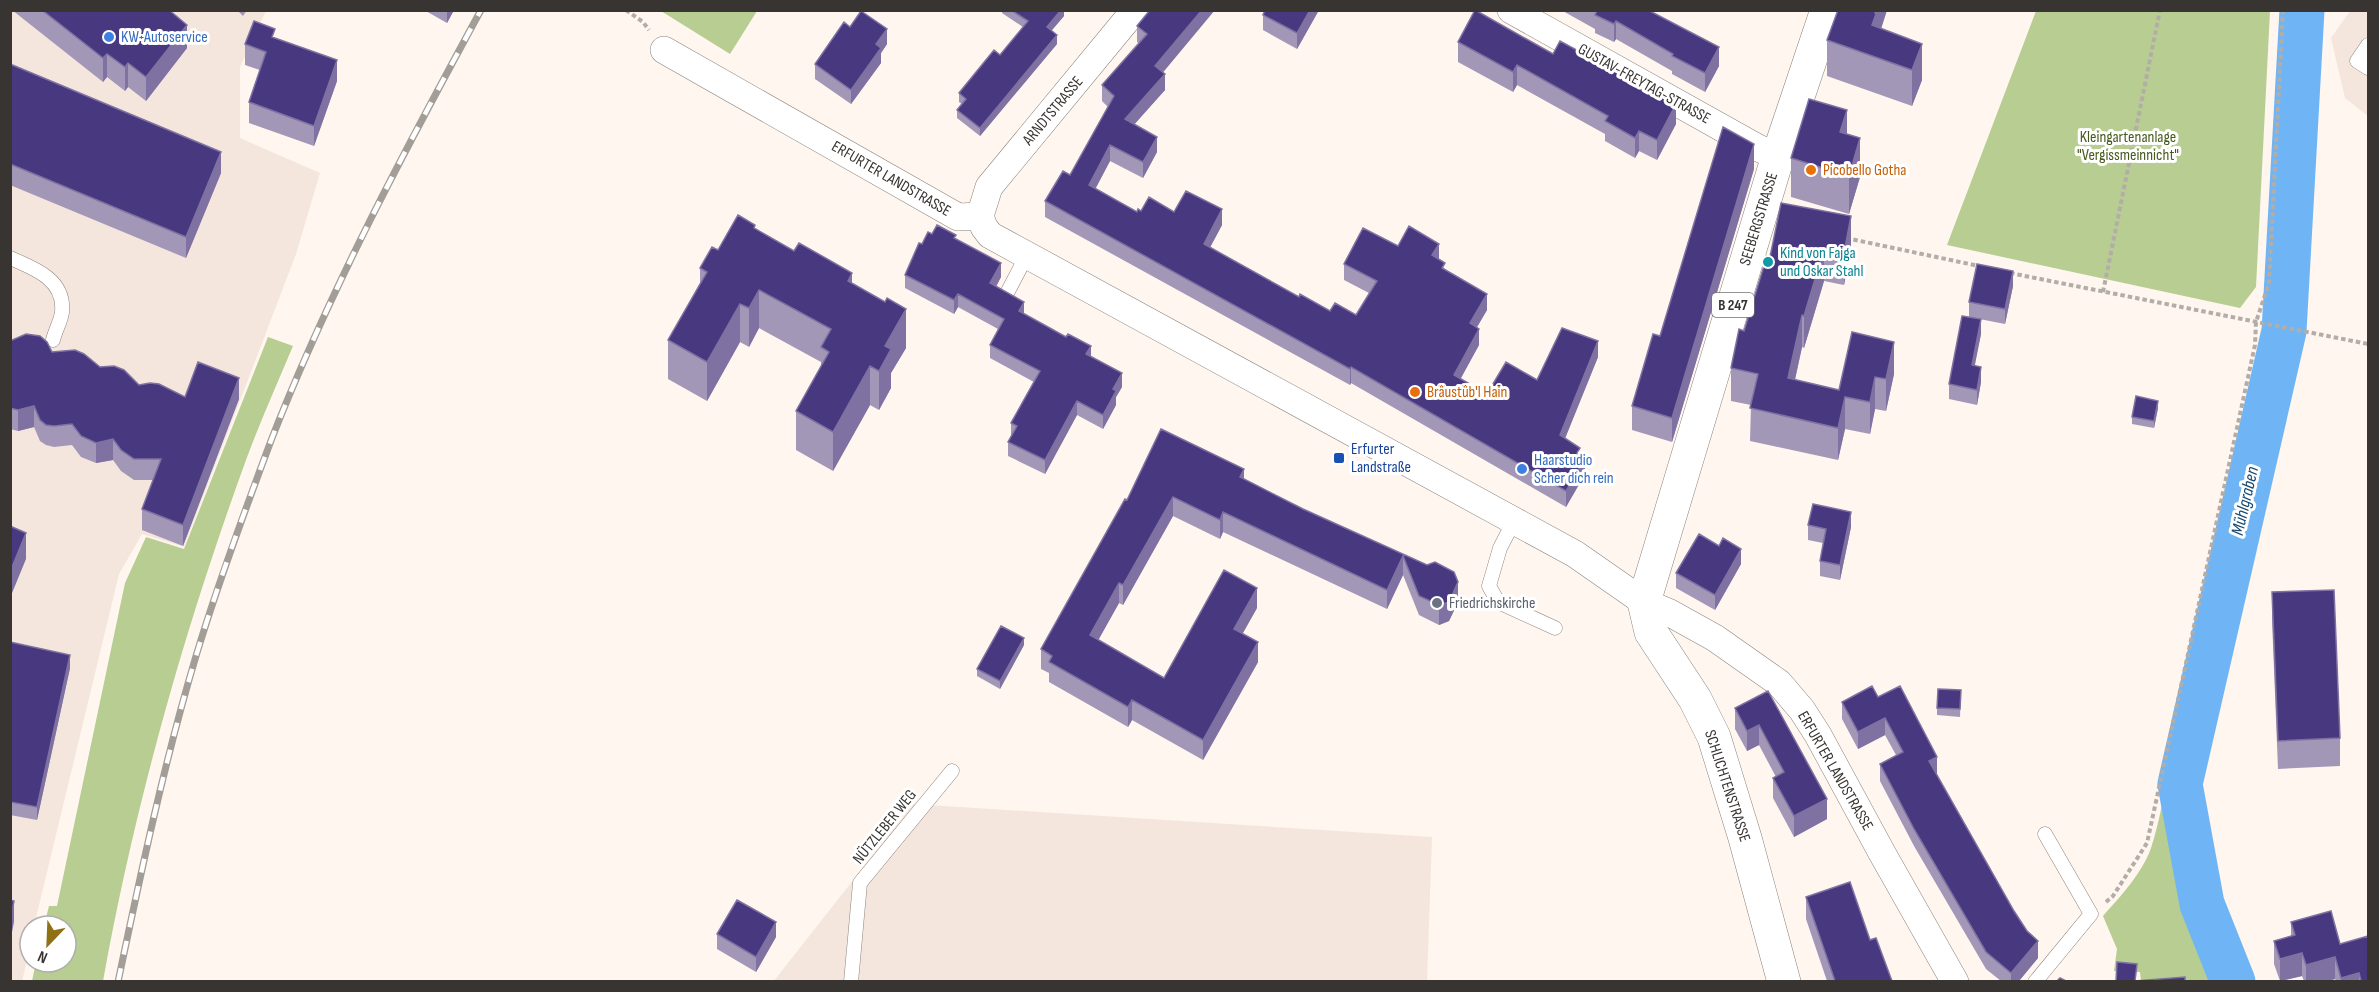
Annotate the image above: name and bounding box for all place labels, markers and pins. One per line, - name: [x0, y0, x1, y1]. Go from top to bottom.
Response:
- place label: KW-Autoservice: [121, 28, 208, 47]
- marker: KW-Autoservice: [102, 30, 116, 44]
- place label: Picobello Gotha: [1823, 161, 1906, 180]
- marker: Picobello Gotha: [1804, 163, 1818, 177]
- place label: Kind von Fajga und Oskar Stahl: [1780, 244, 1863, 281]
- marker: Kind von Fajga und Oskar Stahl: [1761, 255, 1775, 269]
- place label: Bräustüb'l Hain: [1427, 383, 1507, 402]
- marker: Bräustüb'l Hain: [1408, 385, 1422, 399]
- place label: Erfurter Landstraße: [1351, 440, 1411, 477]
- marker: Erfurter Landstraße: [1332, 451, 1346, 465]
- place label: Haarstudio Scher dich rein: [1534, 451, 1614, 488]
- marker: Haarstudio Scher dich rein: [1515, 462, 1529, 476]
- place label: Friedrichskirche: [1449, 594, 1535, 613]
- marker: Friedrichskirche: [1430, 596, 1444, 610]

